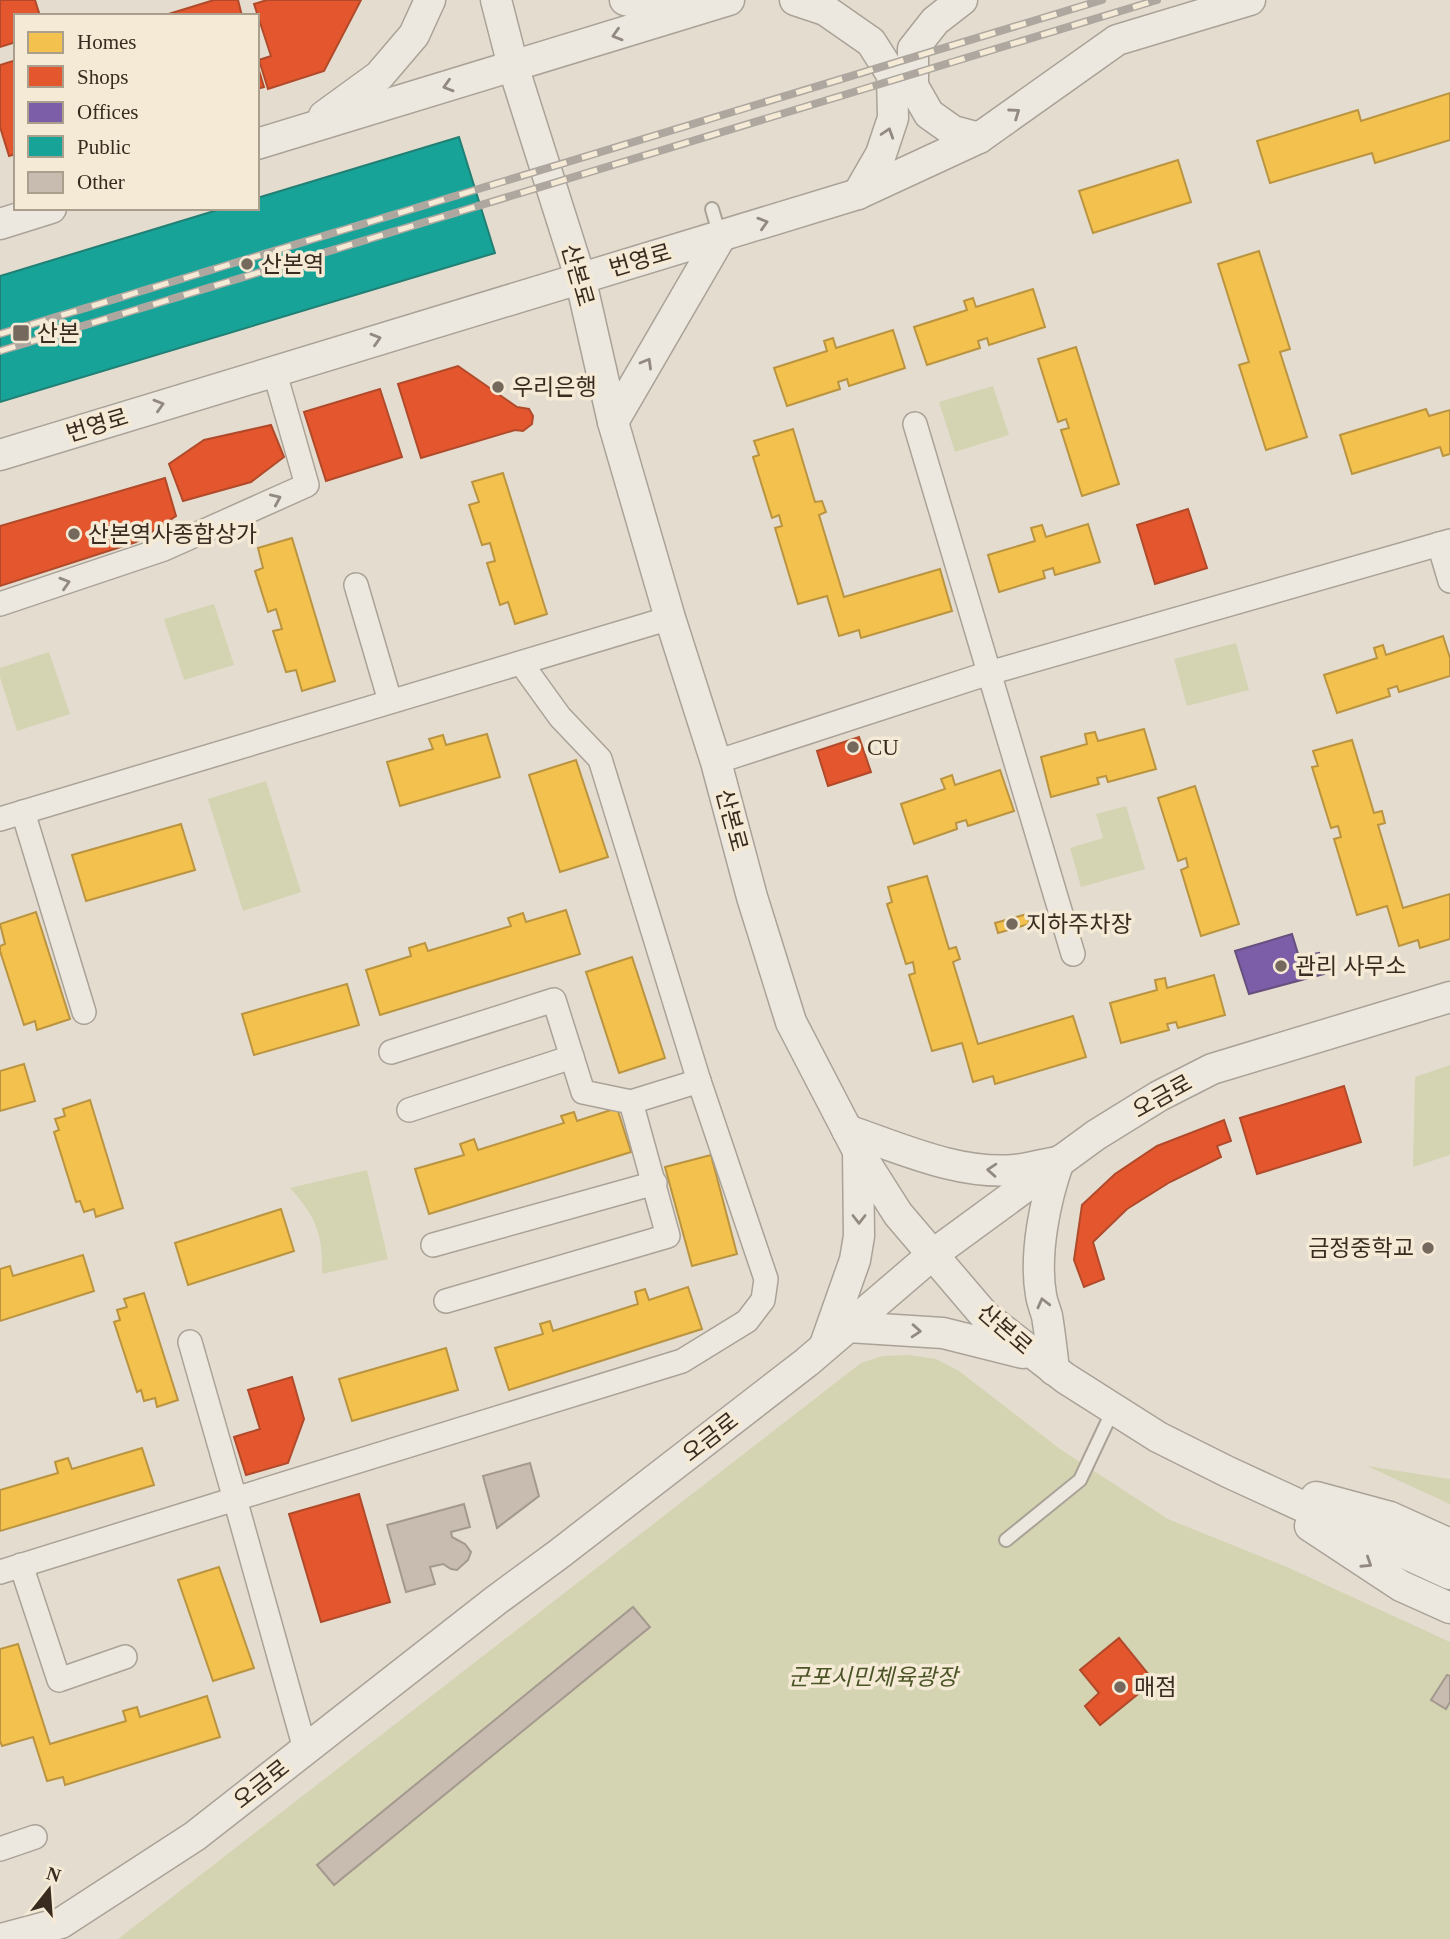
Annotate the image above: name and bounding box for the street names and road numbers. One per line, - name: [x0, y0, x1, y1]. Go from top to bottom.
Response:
- street label: 번영로: [606, 240, 674, 281]
- street label: 산본로: [557, 241, 598, 309]
- street label: 번영로: [63, 404, 131, 447]
- street label: 산본로: [711, 786, 752, 854]
- street label: 오금로: [1128, 1070, 1196, 1123]
- street label: 산본로: [973, 1299, 1037, 1360]
- street label: 오금로: [678, 1408, 743, 1467]
- street label: 오금로: [229, 1755, 294, 1814]

